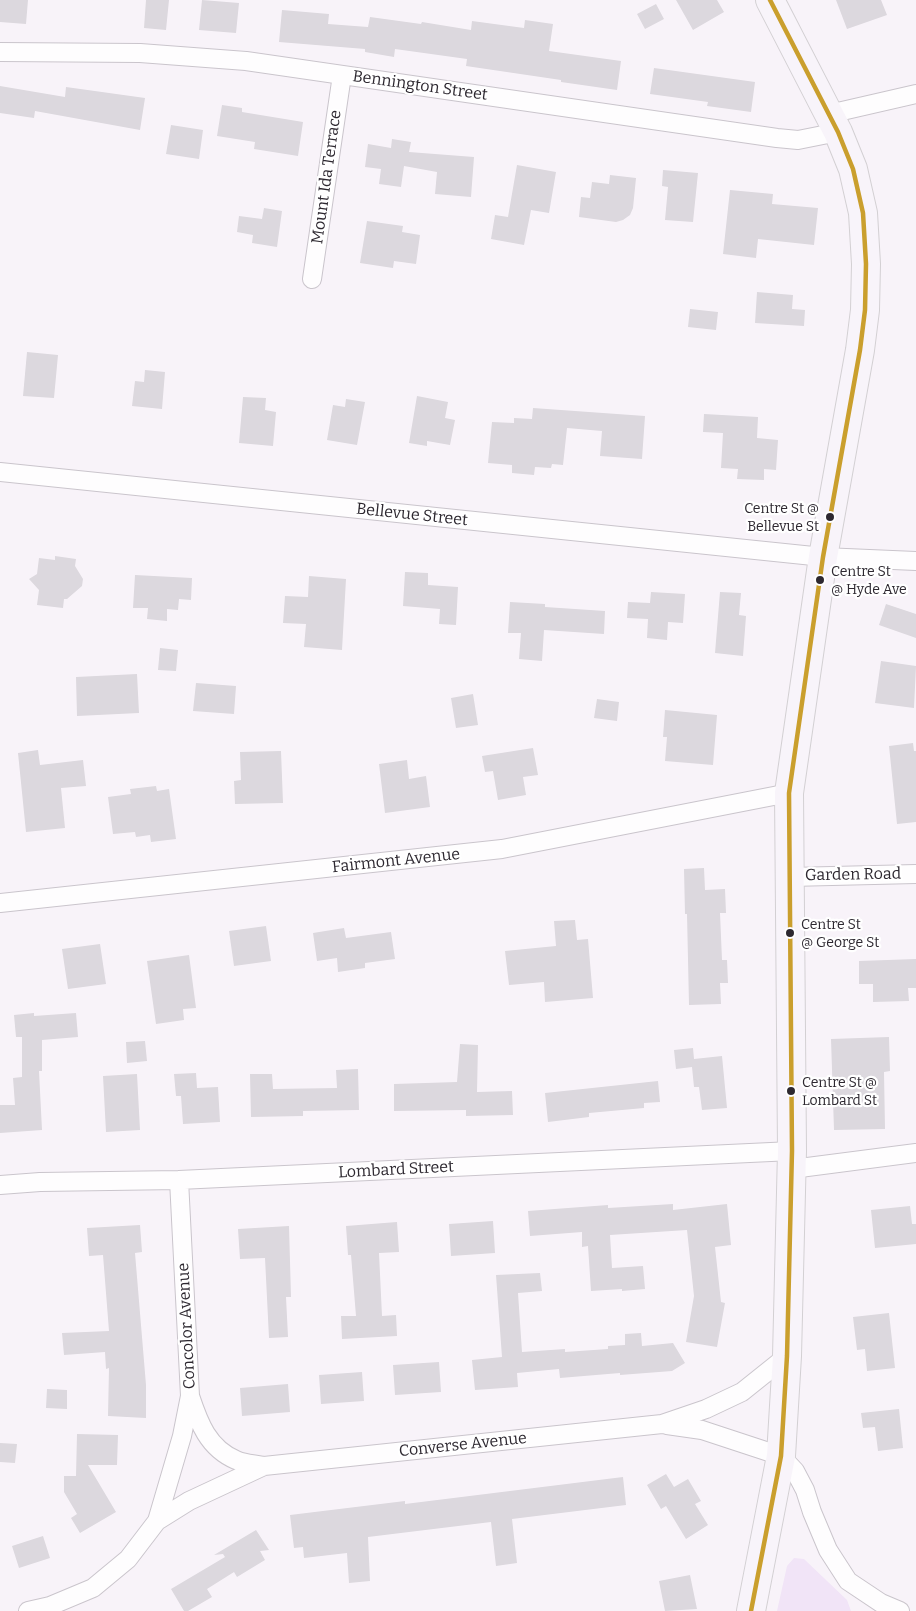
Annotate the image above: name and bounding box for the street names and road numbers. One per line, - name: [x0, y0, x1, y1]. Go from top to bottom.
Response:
- street label: Bennington Street: [351, 67, 489, 105]
- street label: Mount Ida Terrace: [308, 109, 346, 245]
- street label: Bellevue Street: [355, 500, 469, 530]
- street label: Fairmont Avenue: [331, 845, 461, 877]
- street label: Garden Road: [805, 865, 901, 885]
- street label: Lombard Street: [338, 1157, 454, 1183]
- street label: Concolor Avenue: [174, 1262, 200, 1390]
- street label: Converse Avenue: [398, 1429, 528, 1461]

